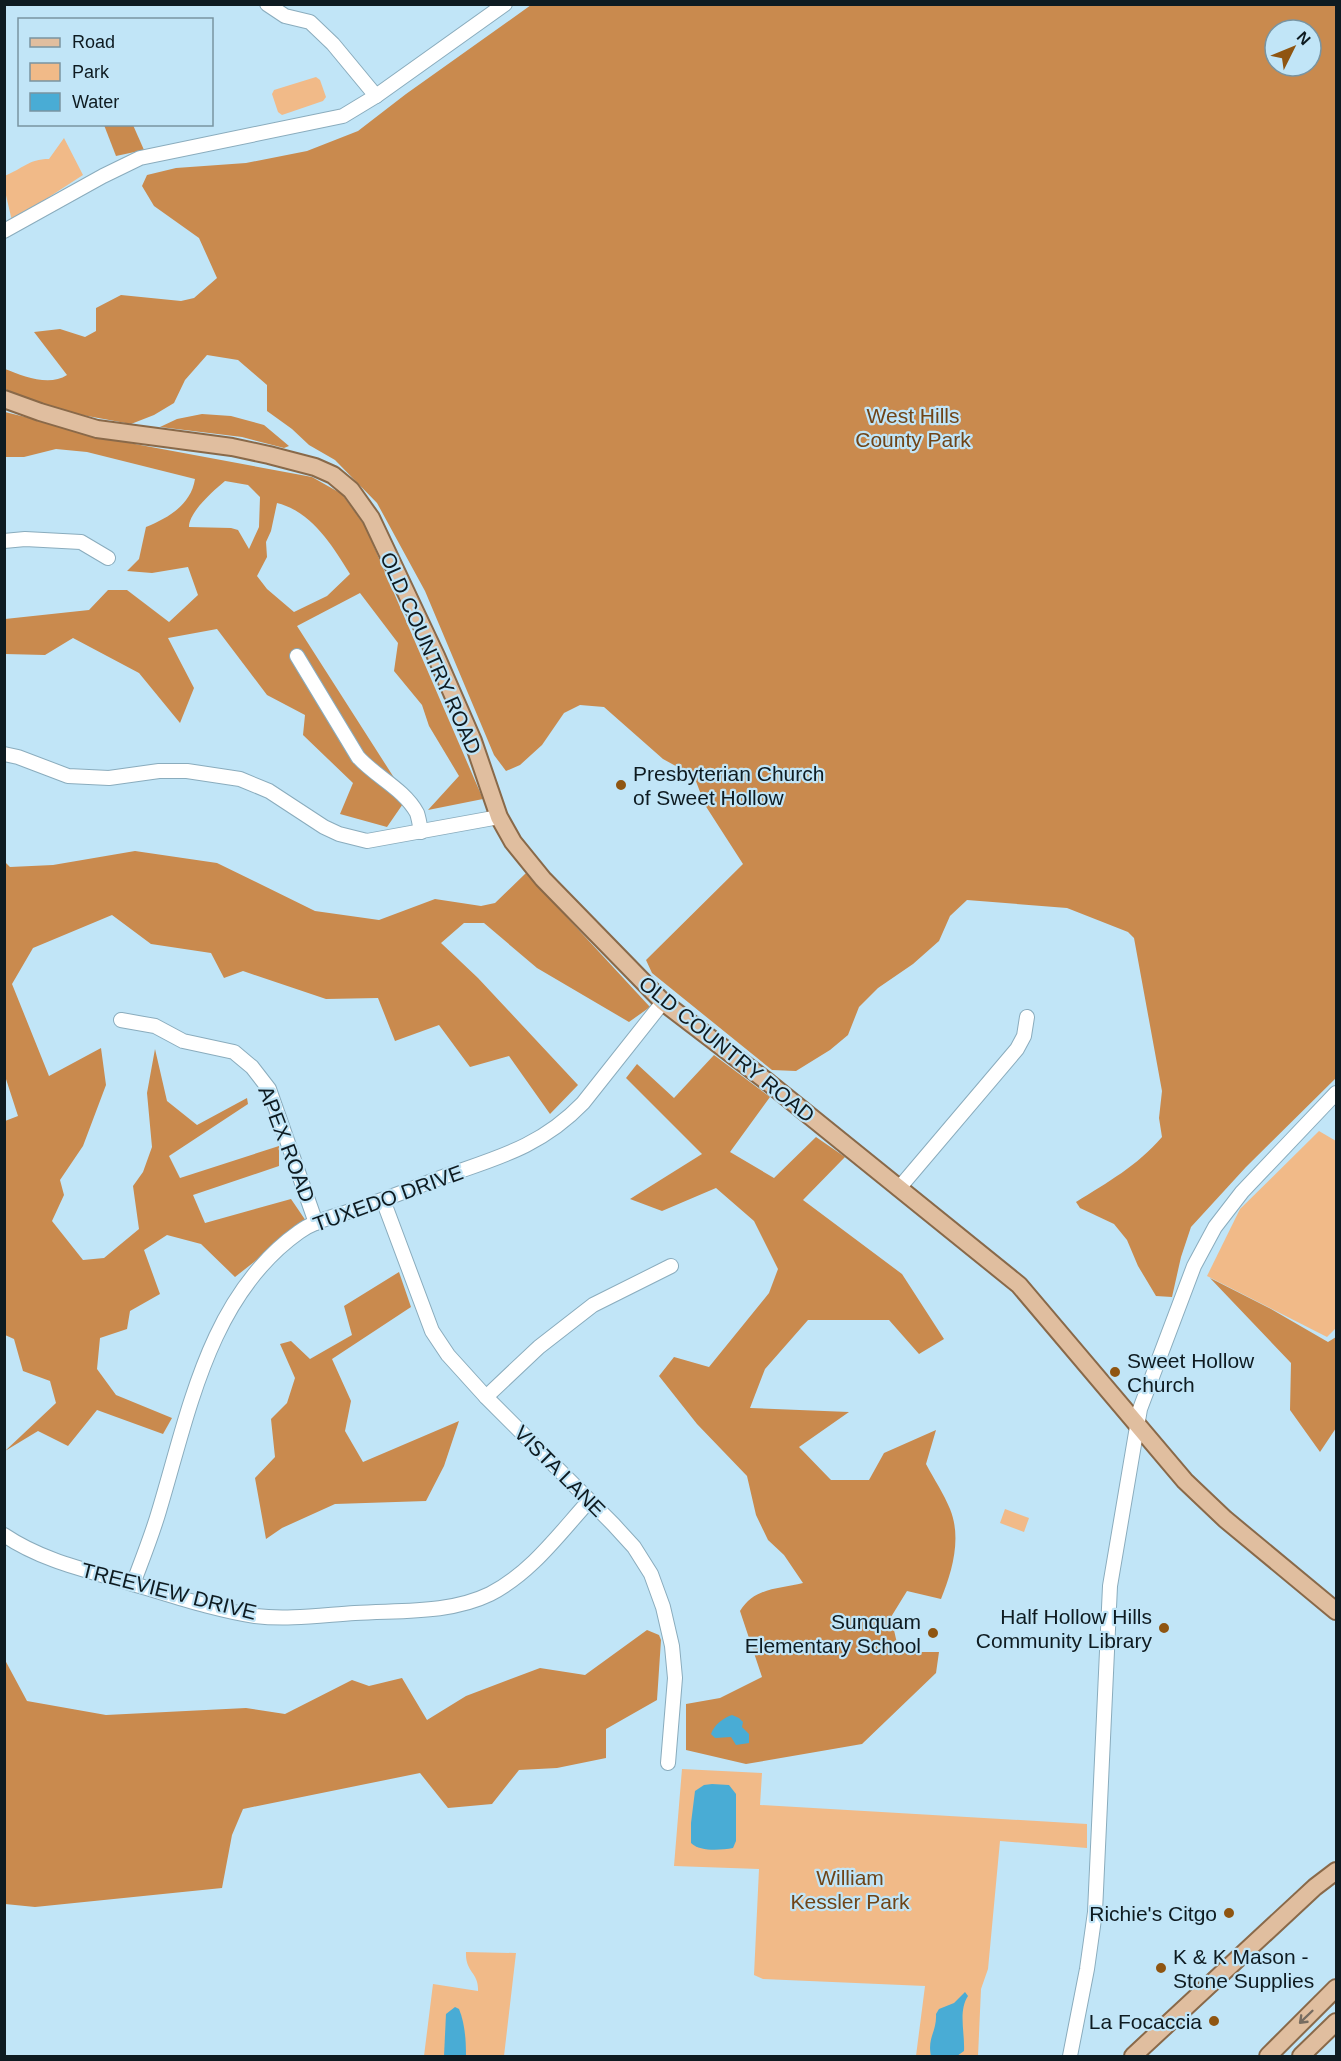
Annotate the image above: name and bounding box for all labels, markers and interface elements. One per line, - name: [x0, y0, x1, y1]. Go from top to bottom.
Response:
- legend: [18, 18, 213, 126]
- north arrow: [1263, 18, 1323, 78]
- text: N: [1293, 28, 1314, 48]
- text: Road: [72, 32, 115, 52]
- text: Park: [72, 62, 110, 82]
- text: Water: [72, 92, 119, 112]
- park label: West Hills County Park: [855, 404, 971, 451]
- street label: OLD COUNTRY ROAD: [376, 548, 486, 758]
- place label: Presbyterian Church of Sweet Hollow: [633, 762, 824, 809]
- marker: Presbyterian Church of Sweet Hollow: [614, 778, 628, 792]
- street label: OLD COUNTRY ROAD: [635, 971, 819, 1127]
- street label: APEX ROAD: [254, 1083, 320, 1205]
- street label: TUXEDO DRIVE: [310, 1160, 466, 1236]
- place label: Sweet Hollow Church: [1127, 1349, 1255, 1396]
- marker: Sweet Hollow Church: [1108, 1365, 1122, 1379]
- street label: VISTA LANE: [510, 1421, 610, 1521]
- street label: TREEVIEW DRIVE: [79, 1558, 259, 1624]
- place label: Half Hollow Hills Community Library: [976, 1605, 1152, 1652]
- place label: Sunquam Elementary School: [745, 1610, 921, 1657]
- marker: Half Hollow Hills Community Library: [1157, 1621, 1171, 1635]
- marker: Sunquam Elementary School: [926, 1626, 940, 1640]
- park label: William Kessler Park: [790, 1866, 910, 1913]
- place label: Richie's Citgo: [1089, 1902, 1217, 1925]
- marker: Richie's Citgo: [1222, 1906, 1236, 1920]
- place label: K & K Mason - Stone Supplies: [1173, 1945, 1314, 1992]
- marker: K & K Mason - Stone Supplies: [1154, 1961, 1168, 1975]
- place label: La Focaccia: [1089, 2010, 1202, 2033]
- one-way arrow: [1299, 2010, 1314, 2025]
- marker: La Focaccia: [1207, 2014, 1221, 2028]

